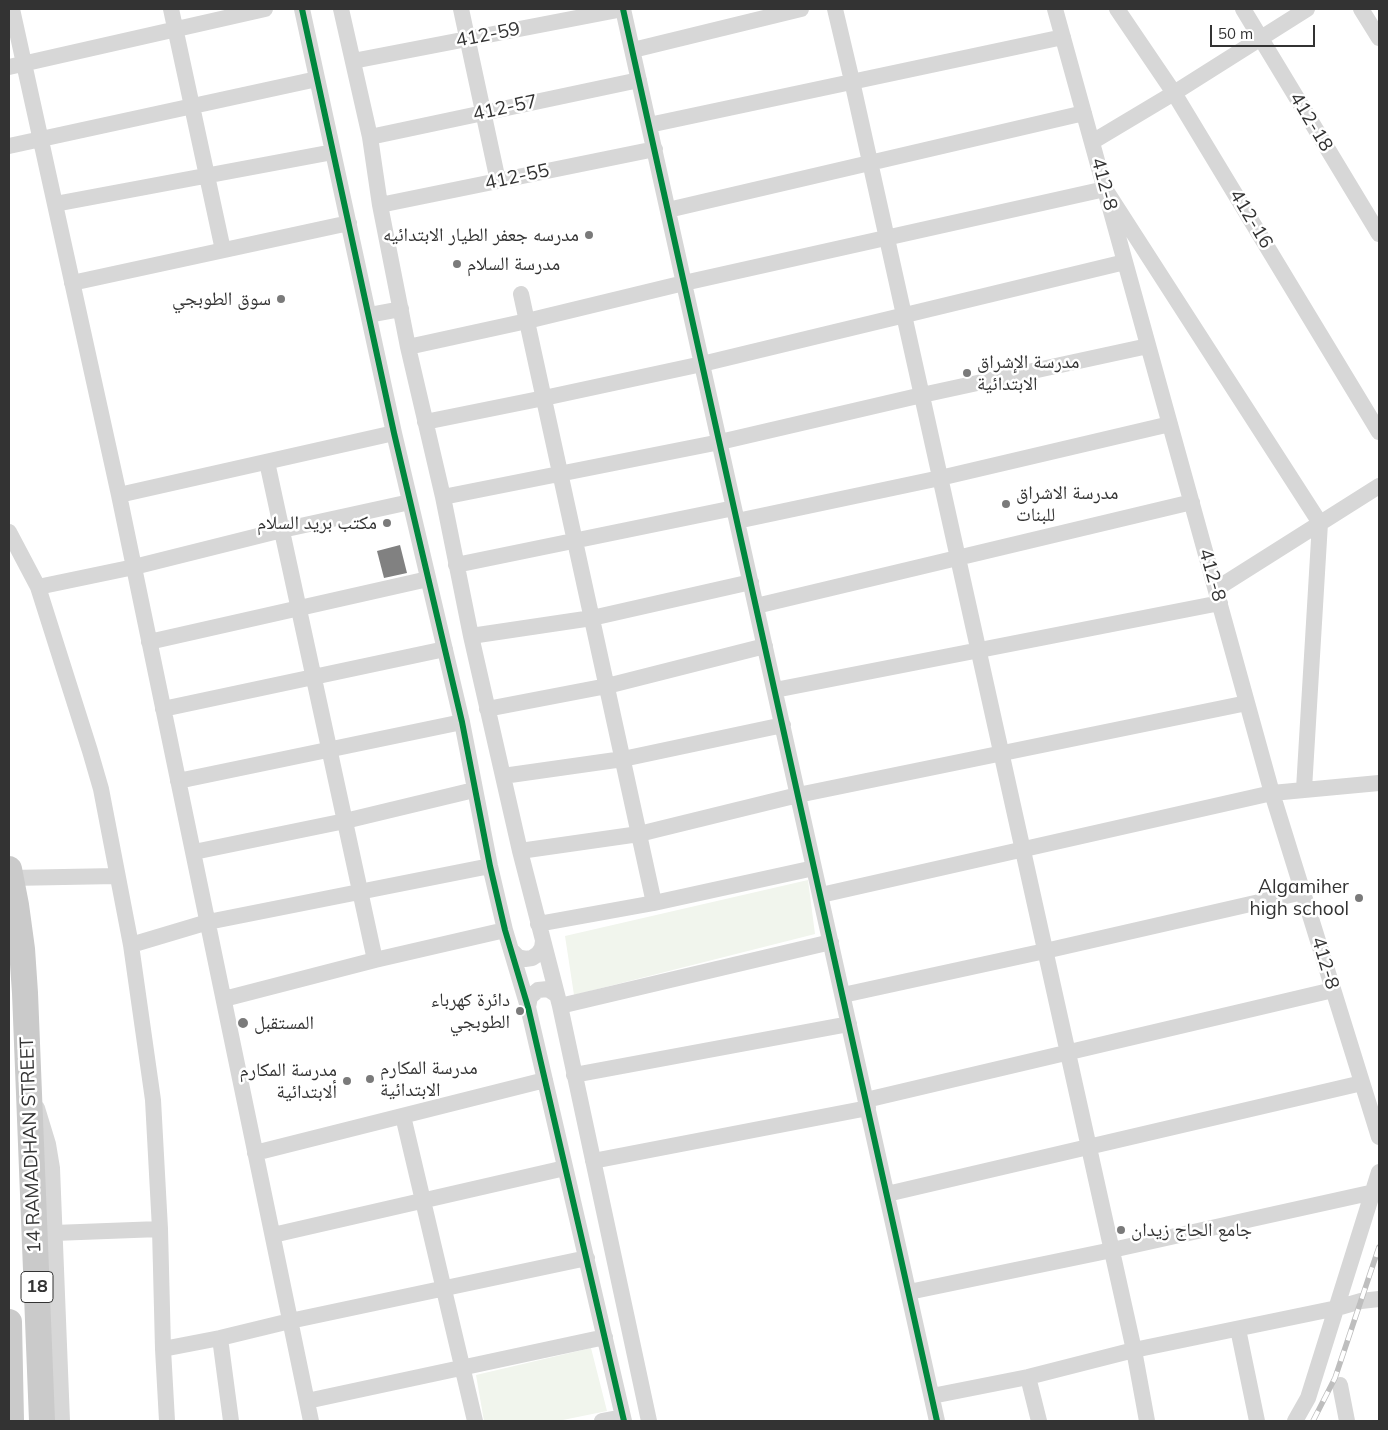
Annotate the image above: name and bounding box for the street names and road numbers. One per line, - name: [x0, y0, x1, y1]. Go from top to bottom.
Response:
- street label: 412-59: [454, 18, 522, 52]
- street label: 412-18: [1284, 88, 1338, 156]
- street label: 412-57: [471, 90, 539, 126]
- street label: 412-8: [1086, 155, 1122, 213]
- street label: 412-55: [483, 159, 551, 195]
- street label: 412-16: [1224, 185, 1278, 253]
- street label: 412-8: [1194, 546, 1230, 604]
- street label: 412-8: [1306, 934, 1344, 992]
- street label: 14 RAMADHAN STREET: [16, 1036, 46, 1254]
- road number: 18: [21, 1272, 53, 1302]

